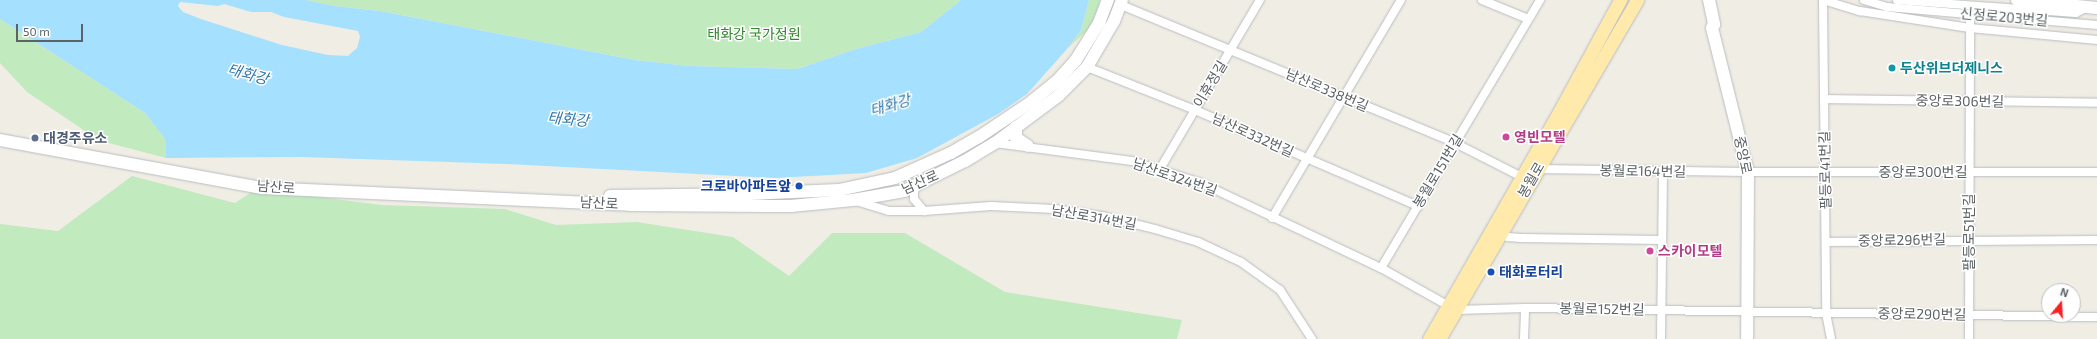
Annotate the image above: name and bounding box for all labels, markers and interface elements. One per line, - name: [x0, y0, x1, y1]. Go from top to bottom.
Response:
- street label: 신정로203번길: [1959, 5, 2049, 29]
- scale bar: [18, 16, 85, 42]
- text: 50 m: [23, 24, 50, 38]
- park label: 태화강 국가정원: [707, 26, 801, 42]
- street label: 이휴정길: [1190, 58, 1230, 110]
- water label: 태화강: [226, 60, 270, 88]
- place label: 두산위브더제니스: [1900, 60, 2003, 76]
- marker: 두산위브더제니스: [1887, 63, 1897, 73]
- street label: 남산로338번길: [1283, 65, 1371, 115]
- water label: 태화강: [868, 91, 912, 119]
- street label: 중앙로306번길: [1916, 92, 2004, 110]
- water label: 태화강: [547, 108, 589, 130]
- street label: 남산로332번길: [1209, 109, 1297, 161]
- place label: 영빈모텔: [1514, 129, 1566, 145]
- place label: 대경주유소: [43, 130, 107, 146]
- street label: 봉월로151번길: [1409, 131, 1467, 211]
- street label: 팔등로41번길: [1816, 131, 1834, 209]
- marker: 영빈모텔: [1501, 132, 1511, 142]
- marker: 대경주유소: [30, 133, 40, 143]
- street label: 중앙로: [1731, 134, 1755, 176]
- street label: 남산로324번길: [1130, 155, 1220, 199]
- street label: 봉월로: [1514, 159, 1548, 201]
- street label: 봉월로164번길: [1600, 162, 1686, 180]
- street label: 중앙로300번길: [1878, 164, 1968, 180]
- street label: 남산로: [899, 166, 941, 198]
- street label: 남산로: [256, 177, 296, 197]
- place label: 크로바아파트앞: [701, 178, 791, 194]
- marker: 크로바아파트앞: [794, 181, 804, 191]
- street label: 팔등로51번길: [1961, 193, 1977, 271]
- street label: 남산로: [579, 194, 619, 212]
- street label: 남산로314번길: [1050, 201, 1138, 233]
- street label: 중앙로296번길: [1858, 231, 1946, 249]
- place label: 스카이모텔: [1658, 243, 1722, 259]
- marker: 스카이모텔: [1645, 246, 1655, 256]
- place label: 태화로터리: [1499, 264, 1563, 280]
- marker: 태화로터리: [1486, 267, 1496, 277]
- north arrow: [2041, 283, 2081, 323]
- text: N: [2059, 285, 2070, 299]
- street label: 봉월로152번길: [1559, 300, 1645, 318]
- street label: 중앙로290번길: [1878, 305, 1966, 323]

